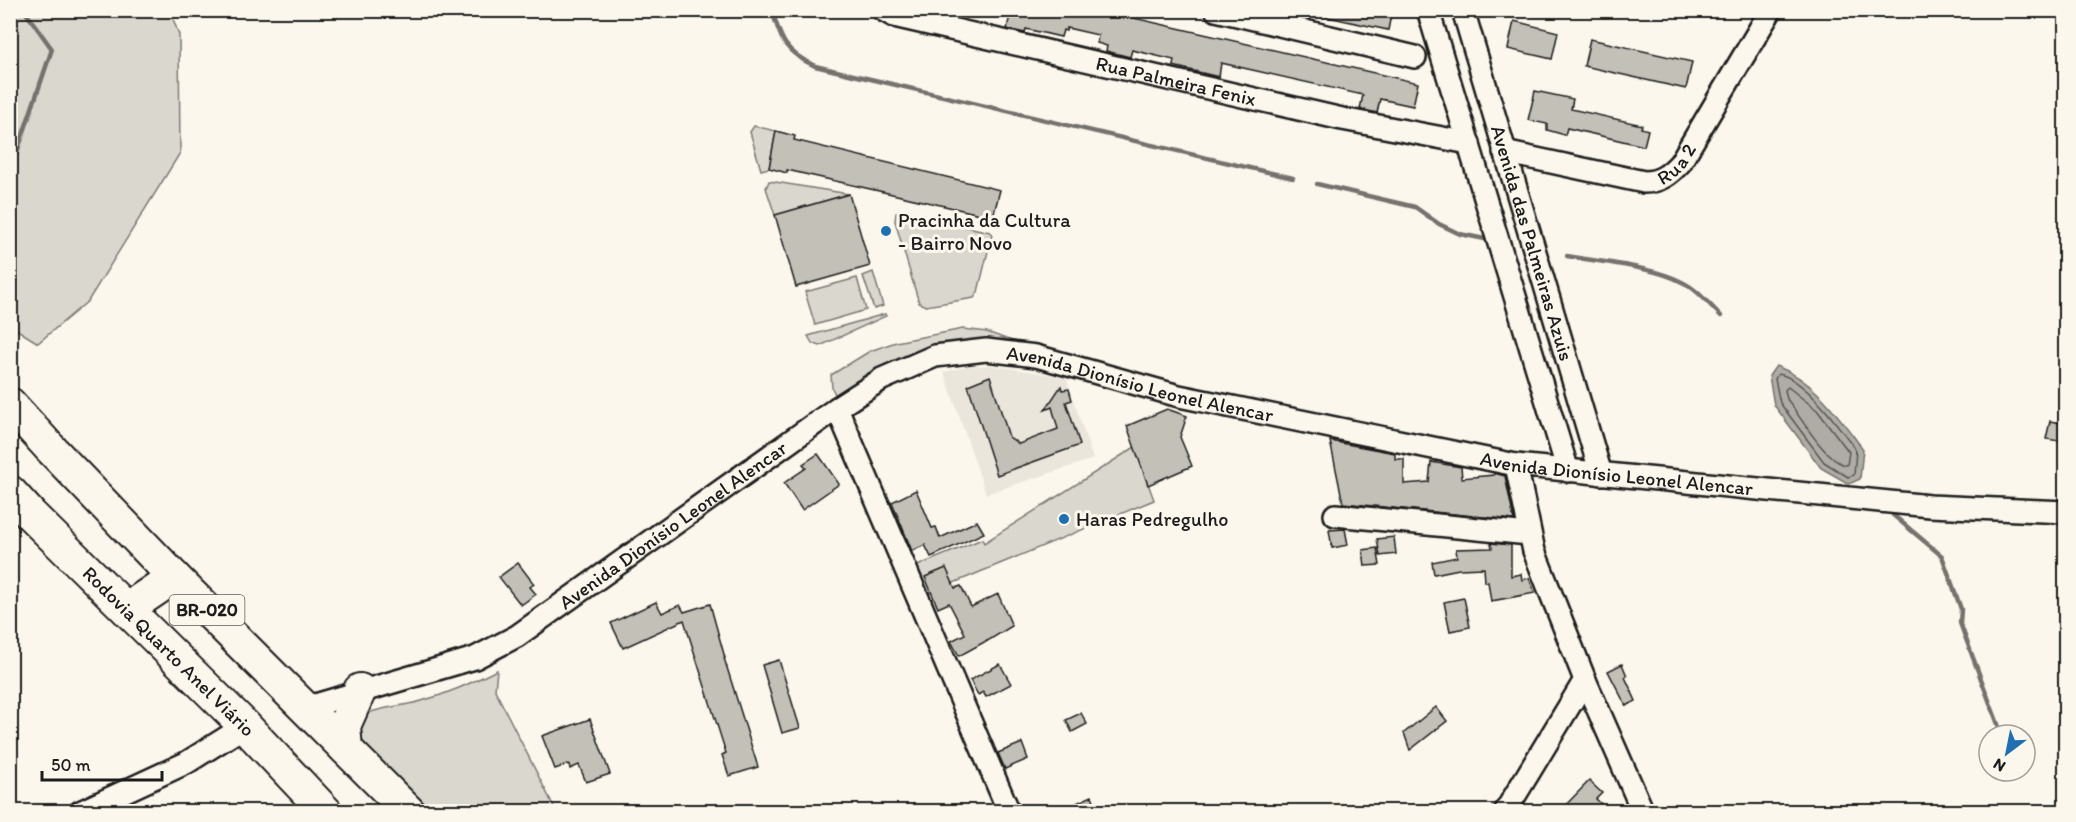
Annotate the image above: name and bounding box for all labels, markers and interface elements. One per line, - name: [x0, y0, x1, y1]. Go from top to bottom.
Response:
- street label: Rua Palmeira Fenix: [1094, 51, 1259, 111]
- street label: Avenida das Palmeiras Azuis: [1486, 122, 1579, 364]
- street label: Rua 2: [1653, 139, 1701, 190]
- place label: Pracinha da Cultura - Bairro Novo: [898, 208, 1071, 255]
- marker: Pracinha da Cultura - Bairro Novo: [879, 224, 893, 238]
- street label: Avenida Dionísio Leonel Alencar: [1005, 341, 1276, 427]
- street label: Avenida Dionísio Leonel Alencar: [554, 436, 792, 614]
- street label: Avenida Dionísio Leonel Alencar: [1478, 446, 1754, 500]
- place label: Haras Pedregulho: [1076, 507, 1229, 531]
- marker: Haras Pedregulho: [1057, 512, 1071, 526]
- street label: Rodovia Quarto Anel Viário: [78, 561, 260, 741]
- road number: BR-020: [170, 595, 244, 625]
- north arrow: [1977, 723, 2037, 783]
- scale bar: [42, 744, 162, 782]
- text: 50 m: [51, 754, 91, 776]
- text: N: [1990, 754, 2009, 776]

